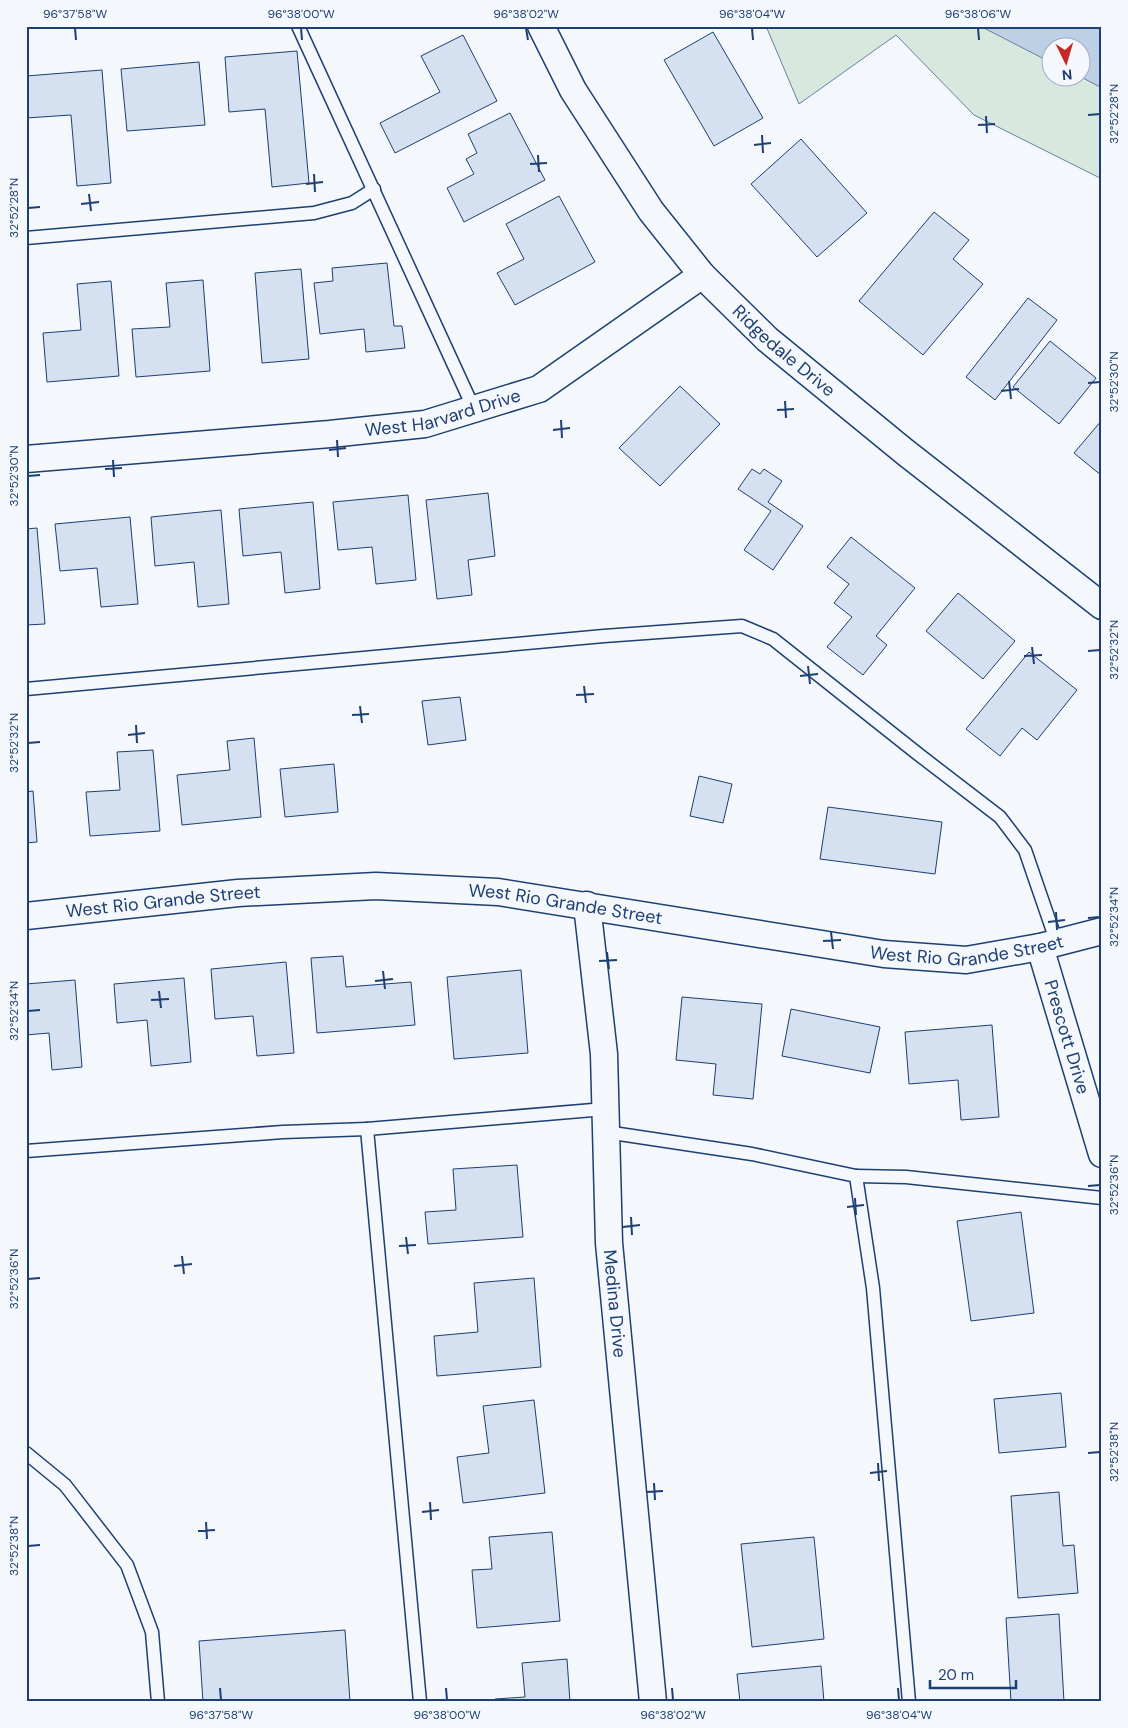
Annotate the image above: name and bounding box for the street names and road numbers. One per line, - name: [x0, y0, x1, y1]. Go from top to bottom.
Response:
- street label: Ridgedale Drive: [727, 300, 840, 402]
- street label: West Harvard Drive: [364, 383, 524, 442]
- street label: West Rio Grande Street: [468, 879, 664, 930]
- street label: West Rio Grande Street: [65, 880, 261, 924]
- street label: West Rio Grande Street: [868, 929, 1066, 972]
- street label: Prescott Drive: [1039, 977, 1095, 1097]
- street label: Medina Drive: [598, 1248, 632, 1359]

